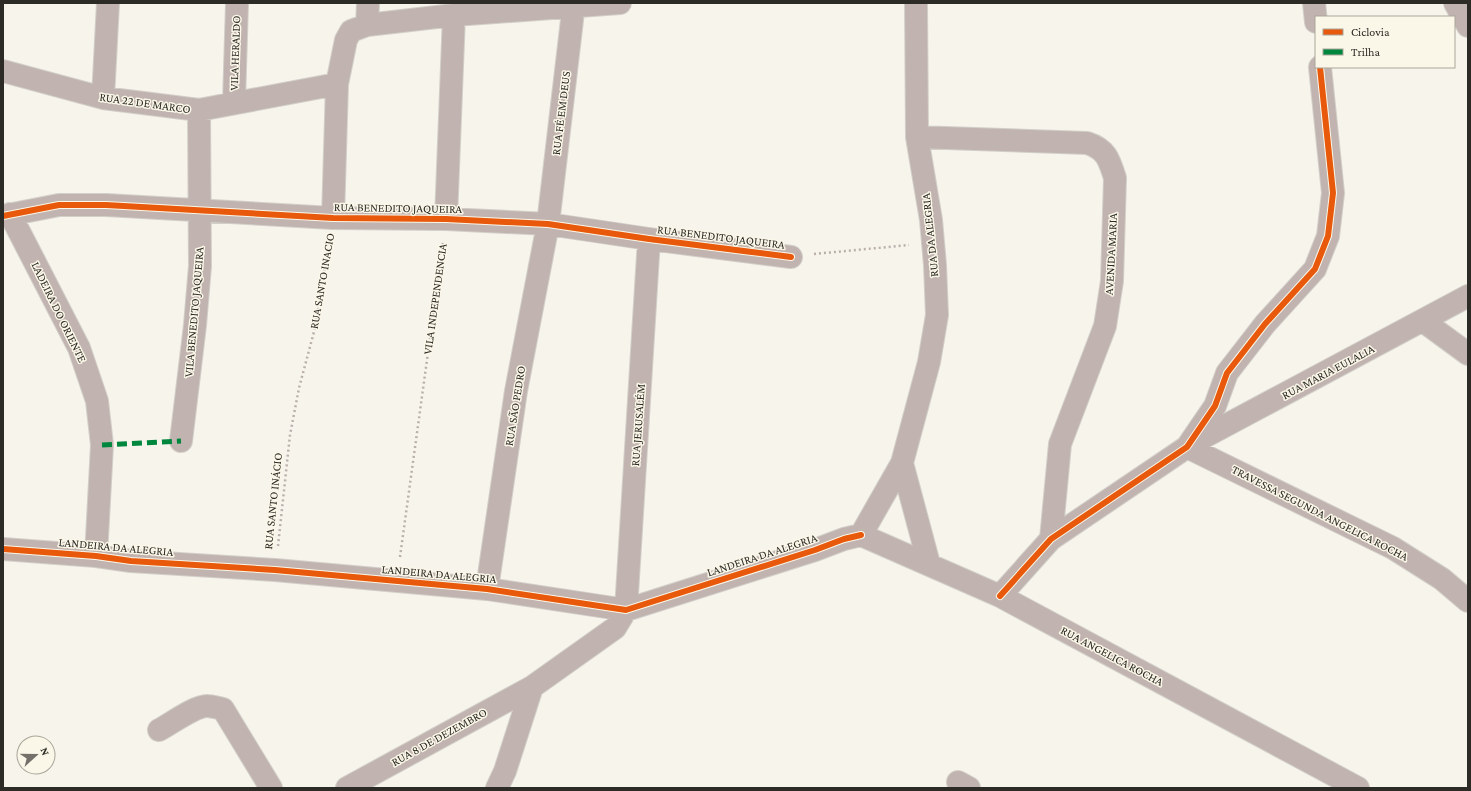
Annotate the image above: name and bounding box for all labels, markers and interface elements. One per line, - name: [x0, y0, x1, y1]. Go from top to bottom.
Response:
- street label: VILA HERALDO: [227, 15, 243, 91]
- legend: [1315, 16, 1455, 68]
- text: Ciclovia: [1351, 25, 1390, 39]
- text: Trilha: [1351, 45, 1381, 59]
- street label: RUA FÉ EM DEUS: [549, 70, 573, 156]
- street label: RUA 22 DE MARCO: [99, 90, 191, 116]
- street label: RUA DA ALEGRIA: [919, 192, 941, 278]
- street label: RUA BENEDITO JAQUEIRA: [334, 200, 462, 216]
- street label: AVENIDA MARIA: [1102, 212, 1120, 296]
- street label: RUA BENEDITO JAQUEIRA: [656, 222, 786, 252]
- street label: RUA SANTO INACIO: [307, 232, 337, 330]
- street label: VILA INDEPENDENCIA: [420, 242, 450, 355]
- street label: VILA BENEDITO JAQUEIRA: [181, 246, 207, 378]
- street label: LADEIRA DO ORIENTE: [29, 259, 90, 365]
- street label: RUA MARIA EULALIA: [1279, 342, 1377, 402]
- street label: RUA SÃO PEDRO: [502, 365, 528, 447]
- street label: RUA JERUSALÉM: [628, 383, 648, 467]
- street label: RUA SANTO INÁCIO: [261, 452, 285, 550]
- street label: TRAVESSA SEGUNDA ANGELICA ROCHA: [1229, 462, 1411, 564]
- street label: LANDEIRA DA ALEGRIA: [705, 530, 819, 579]
- street label: LANDEIRA DA ALEGRIA: [58, 535, 174, 559]
- street label: LANDEIRA DA ALEGRIA: [381, 562, 497, 586]
- street label: RUA ANGELICA ROCHA: [1058, 623, 1166, 689]
- street label: RUA 8 DE DEZEMBRO: [389, 705, 489, 769]
- north arrow: [16, 735, 56, 775]
- text: N: [38, 746, 52, 758]

